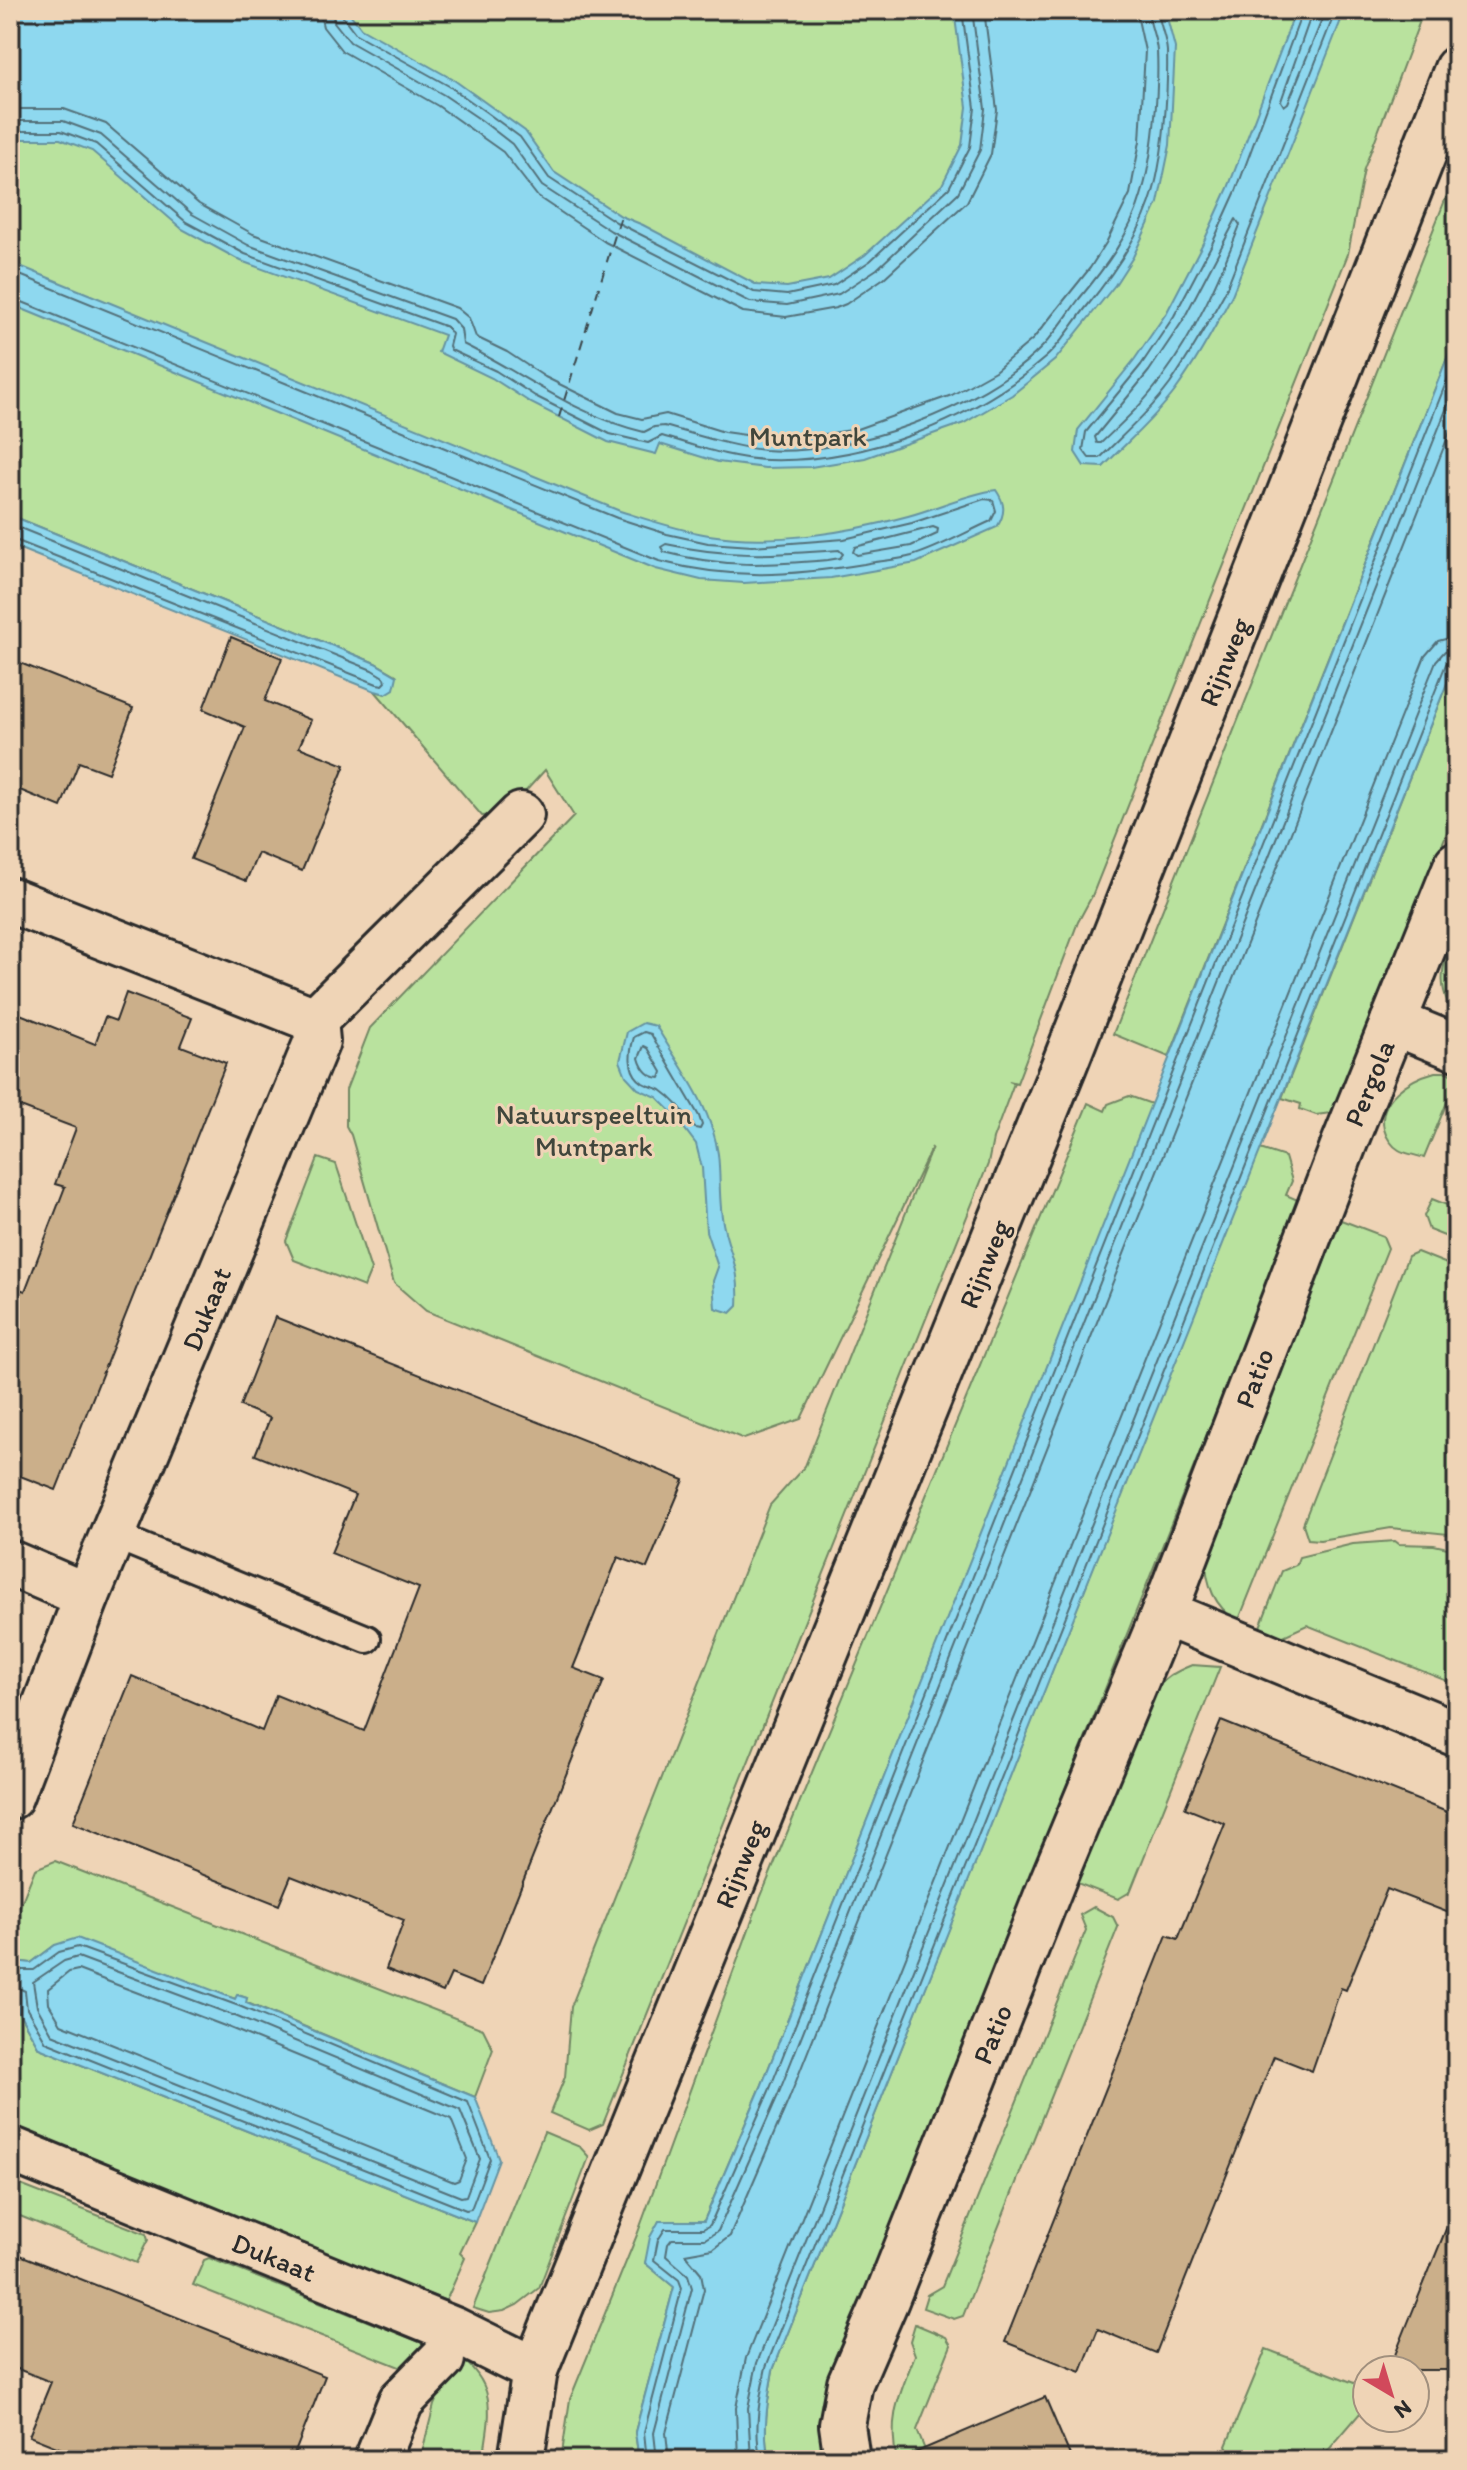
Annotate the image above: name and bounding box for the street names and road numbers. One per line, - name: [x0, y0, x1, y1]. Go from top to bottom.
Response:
- street label: Rijnweg: [1191, 612, 1257, 711]
- street label: Pergola: [1336, 1034, 1402, 1131]
- street label: Rijnweg: [951, 1214, 1017, 1313]
- street label: Dukaat: [174, 1262, 238, 1356]
- street label: Patio: [1227, 1343, 1281, 1413]
- street label: Rijnweg: [707, 1814, 773, 1913]
- street label: Patio: [965, 1999, 1019, 2069]
- street label: Dukaat: [227, 2225, 321, 2289]

